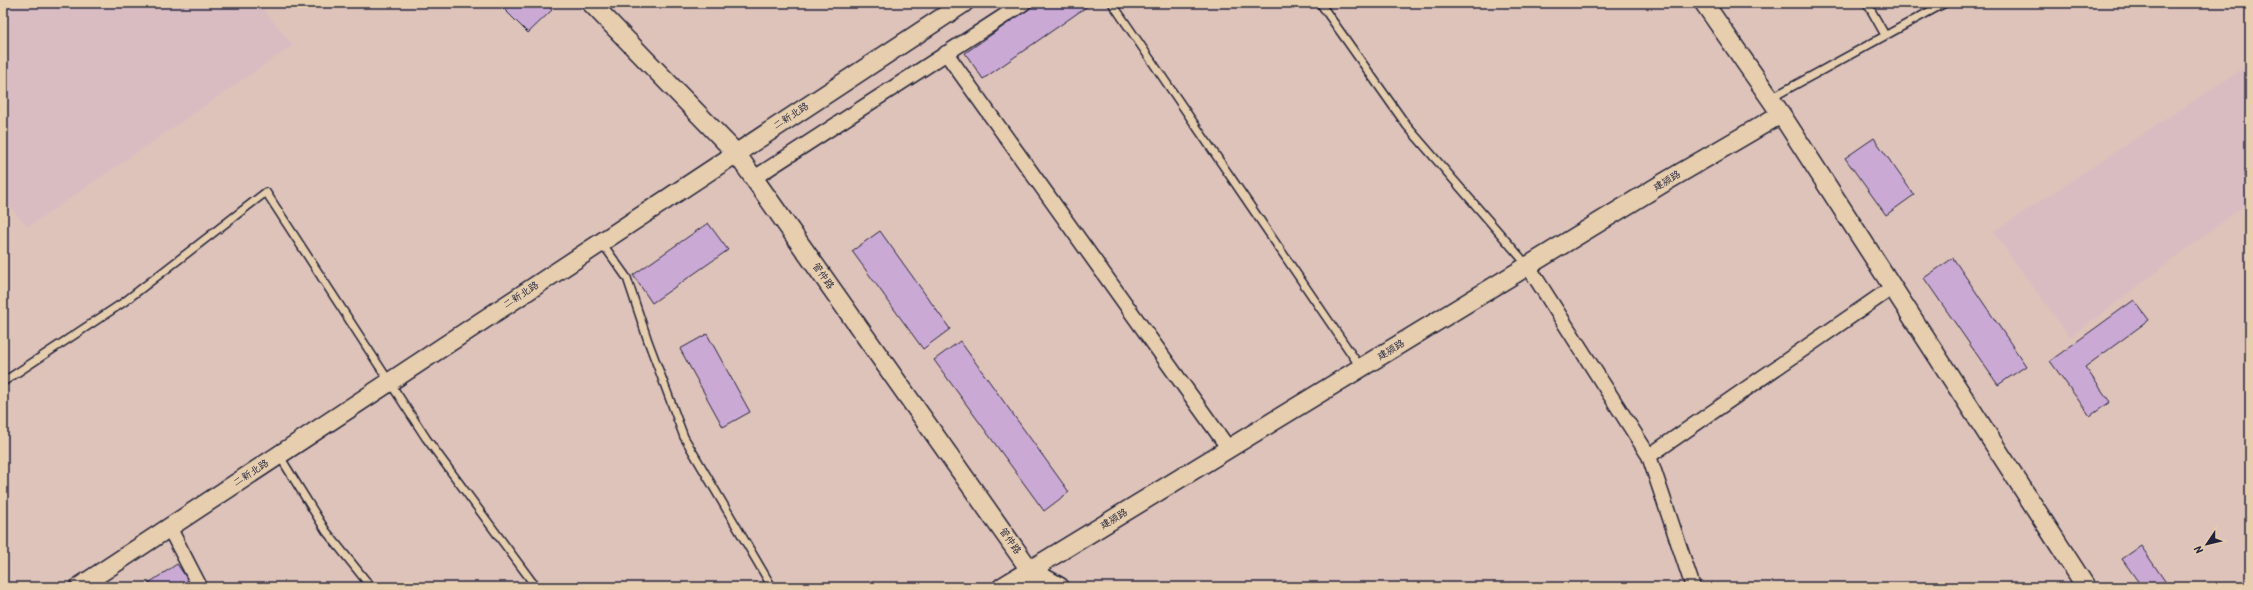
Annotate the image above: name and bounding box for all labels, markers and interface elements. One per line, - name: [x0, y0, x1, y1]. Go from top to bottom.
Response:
- street label: 二新北路: [770, 98, 812, 134]
- street label: 建颍路: [1650, 166, 1684, 196]
- street label: 管仲路: [808, 259, 838, 293]
- street label: 二新北路: [500, 277, 542, 313]
- street label: 建颍路: [1374, 335, 1408, 365]
- street label: 二新北路: [230, 455, 272, 491]
- street label: 建颍路: [1097, 504, 1131, 534]
- street label: 管仲路: [995, 524, 1025, 558]
- north arrow: [2187, 524, 2227, 564]
- text: N: [2190, 541, 2209, 557]

